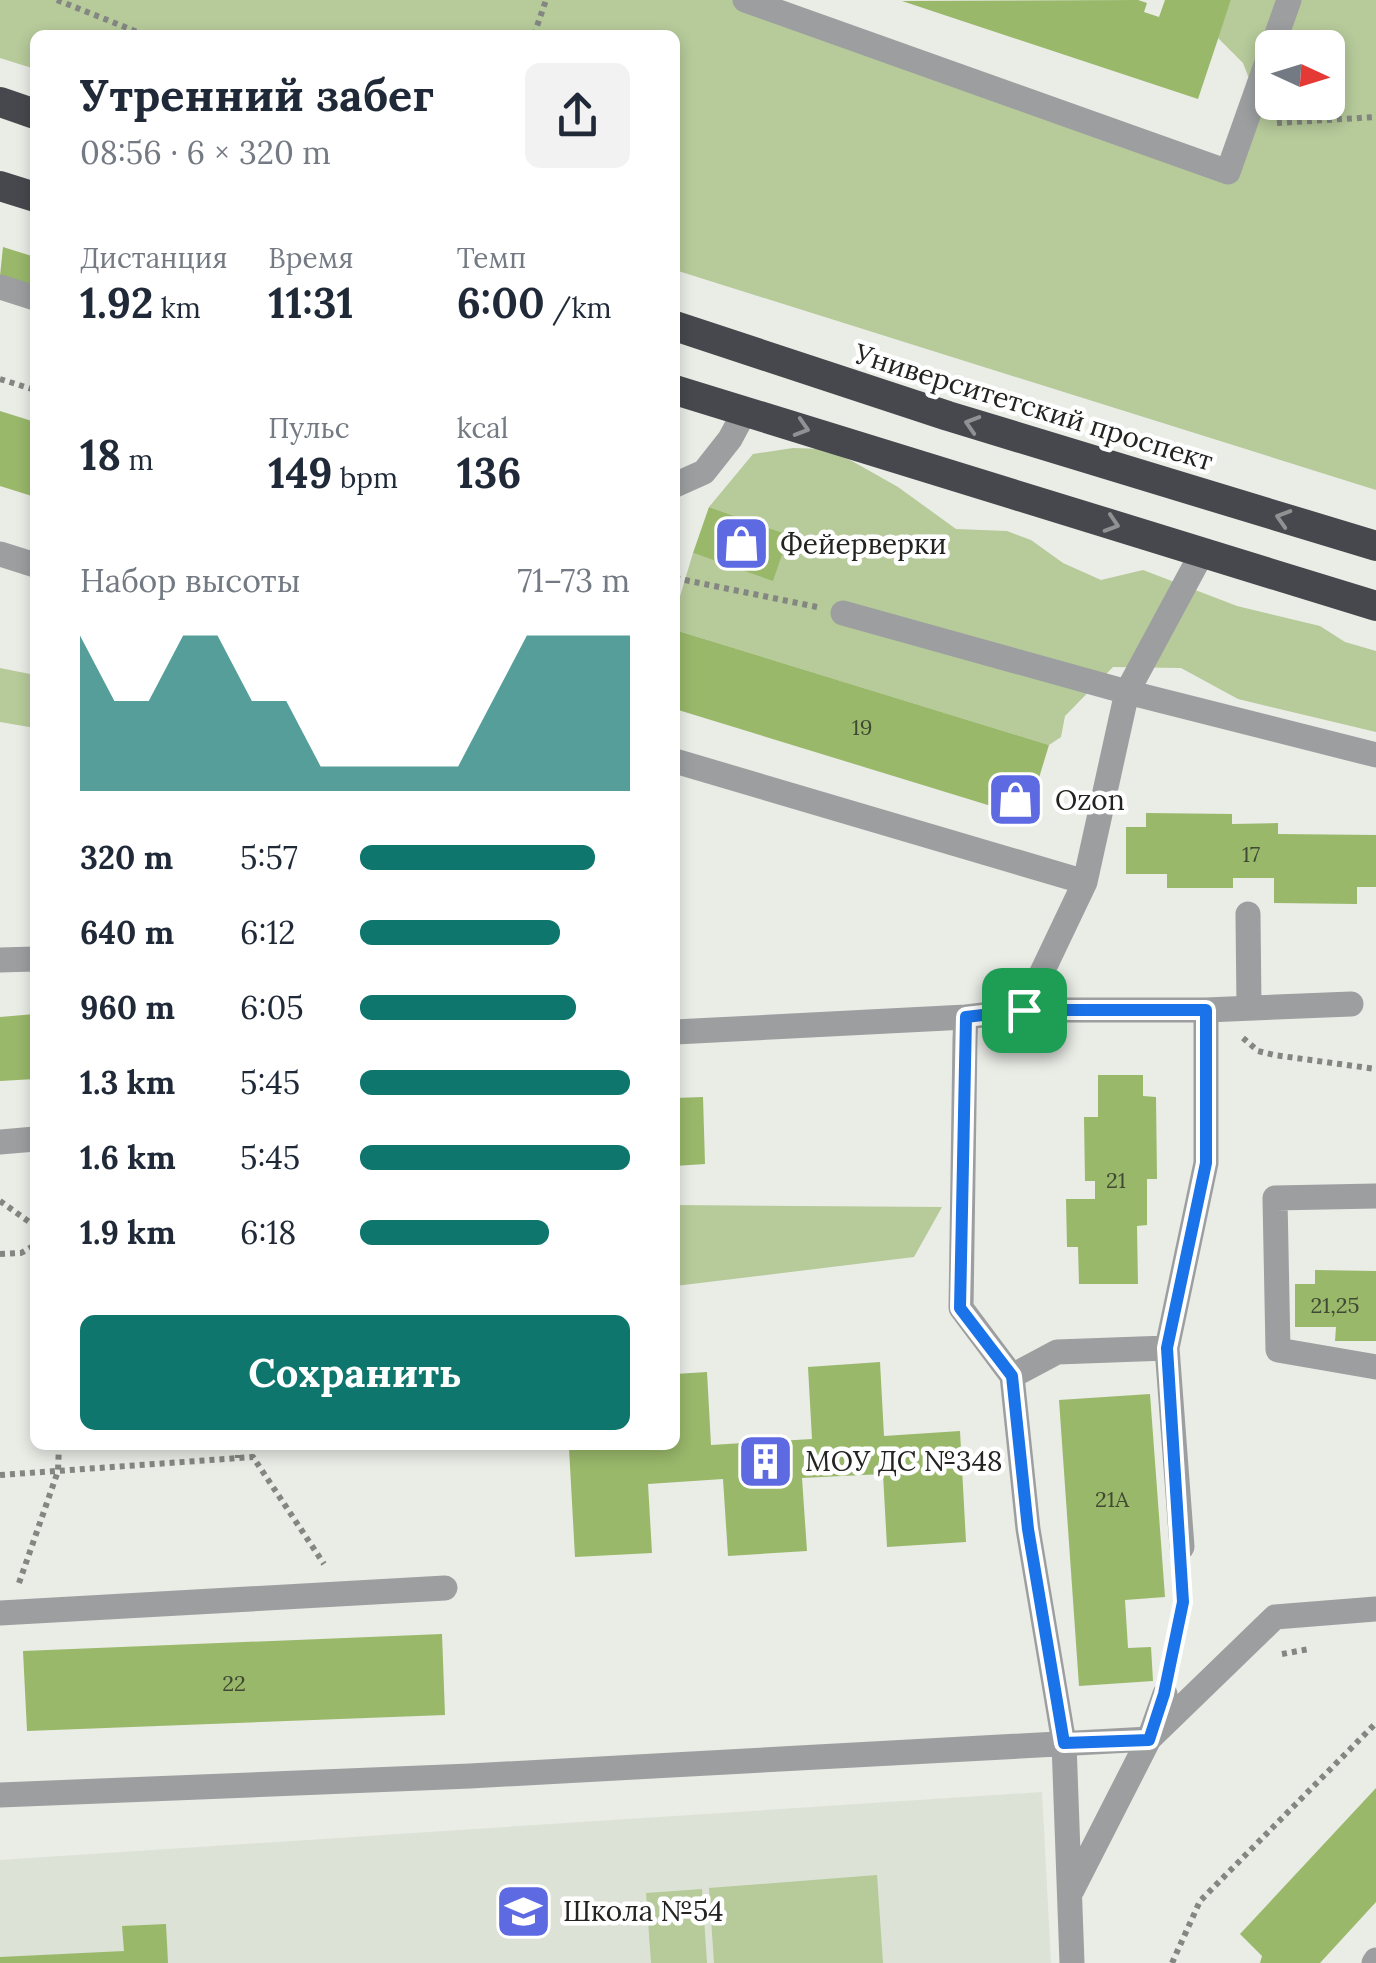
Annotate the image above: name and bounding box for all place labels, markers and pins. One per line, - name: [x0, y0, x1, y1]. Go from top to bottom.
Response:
- shop icon: Фейерверки: [711, 514, 771, 574]
- place label: Фейерверки: [780, 526, 947, 562]
- shop icon: Ozon: [986, 770, 1046, 830]
- place label: Ozon: [1055, 782, 1125, 818]
- pin: [982, 968, 1067, 1053]
- building icon: МОУ ДС №348: [736, 1431, 796, 1491]
- place label: МОУ ДС №348: [805, 1443, 1003, 1479]
- school or university icon: Школа №54: [494, 1881, 554, 1941]
- place label: Школа №54: [563, 1893, 723, 1929]

